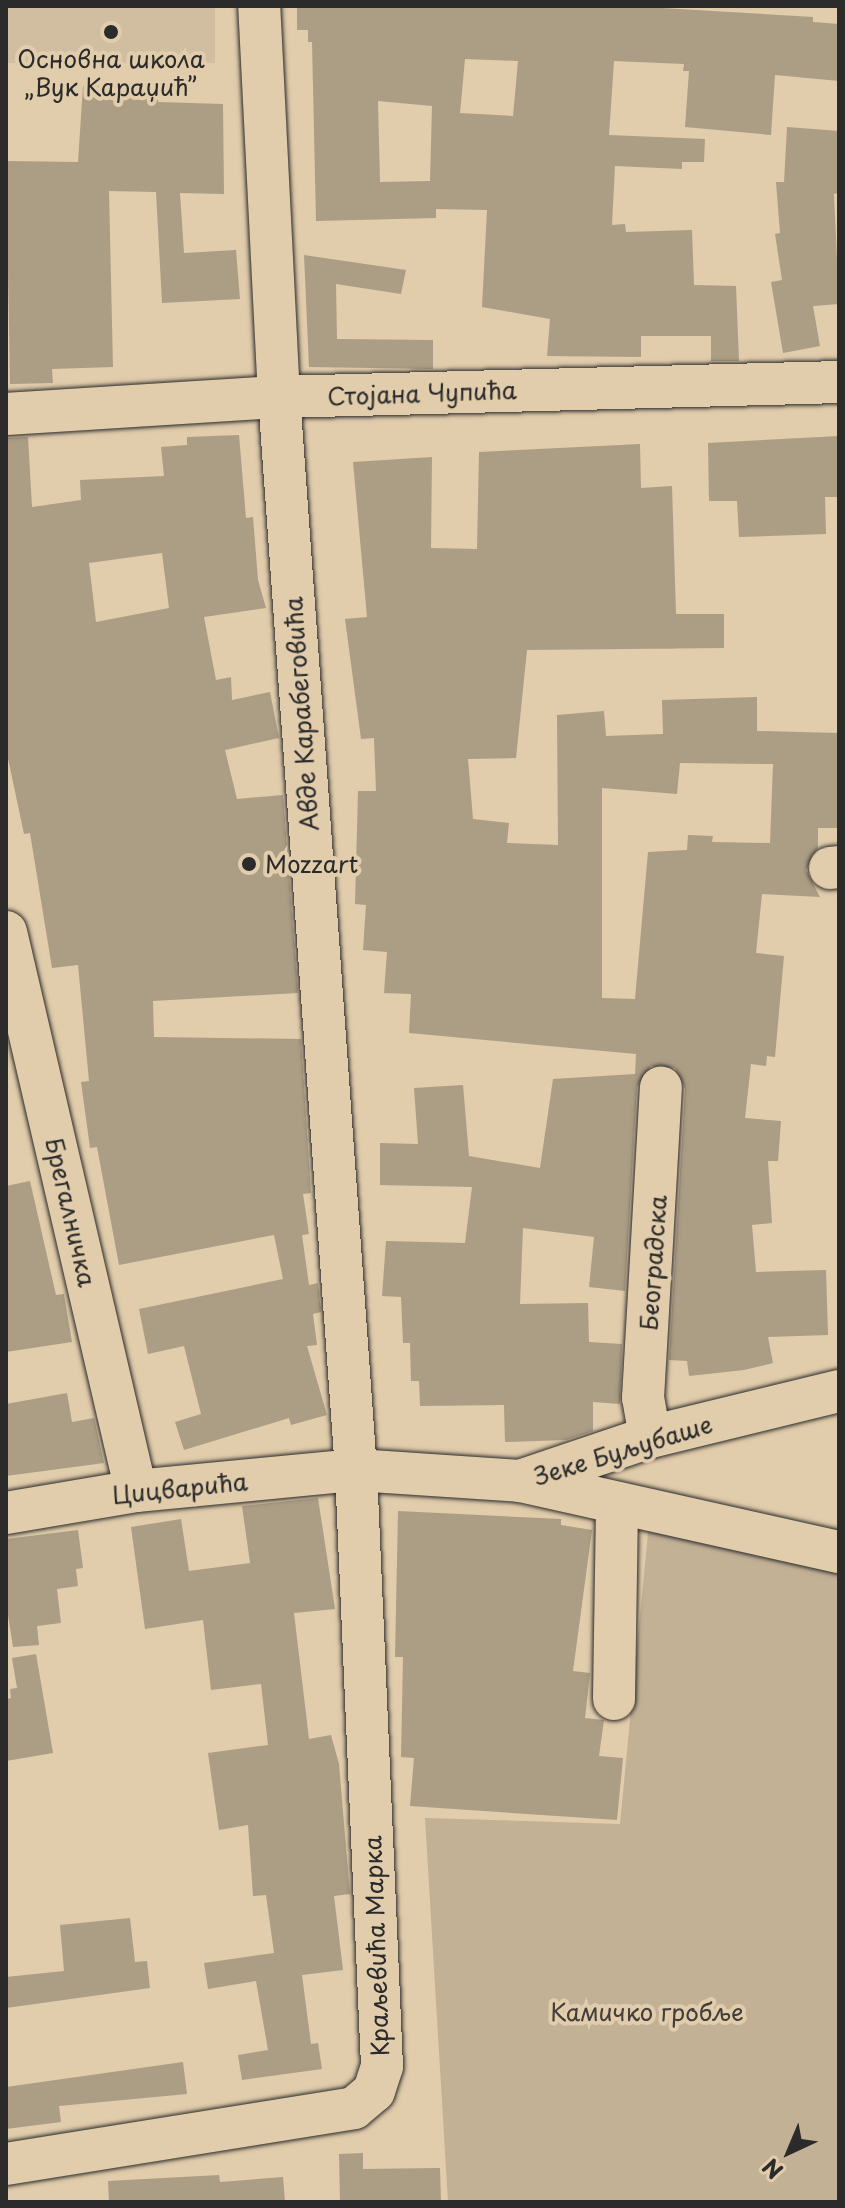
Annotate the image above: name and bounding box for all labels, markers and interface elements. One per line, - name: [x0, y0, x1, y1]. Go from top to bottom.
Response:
- marker: Основна школа „Вук Караџић”: [102, 23, 120, 41]
- place label: Основна школа „Вук Караџић”: [17, 45, 205, 101]
- street label: Стојана Чупића: [326, 375, 518, 411]
- street label: Авде Карабеговића: [278, 596, 324, 832]
- place label: Mozzart: [265, 850, 358, 878]
- marker: Mozzart: [240, 855, 258, 873]
- street label: Брегалничка: [40, 1135, 102, 1289]
- street label: Београдска: [634, 1194, 672, 1332]
- street label: Зеке Буљубаше: [530, 1409, 716, 1491]
- street label: Цицварића: [111, 1467, 249, 1509]
- street label: Краљевића Марка: [358, 1835, 394, 2057]
- park label: Камичко гробље: [550, 1998, 744, 2026]
- north arrow: [749, 2112, 829, 2192]
- text: N: [754, 2152, 790, 2188]

